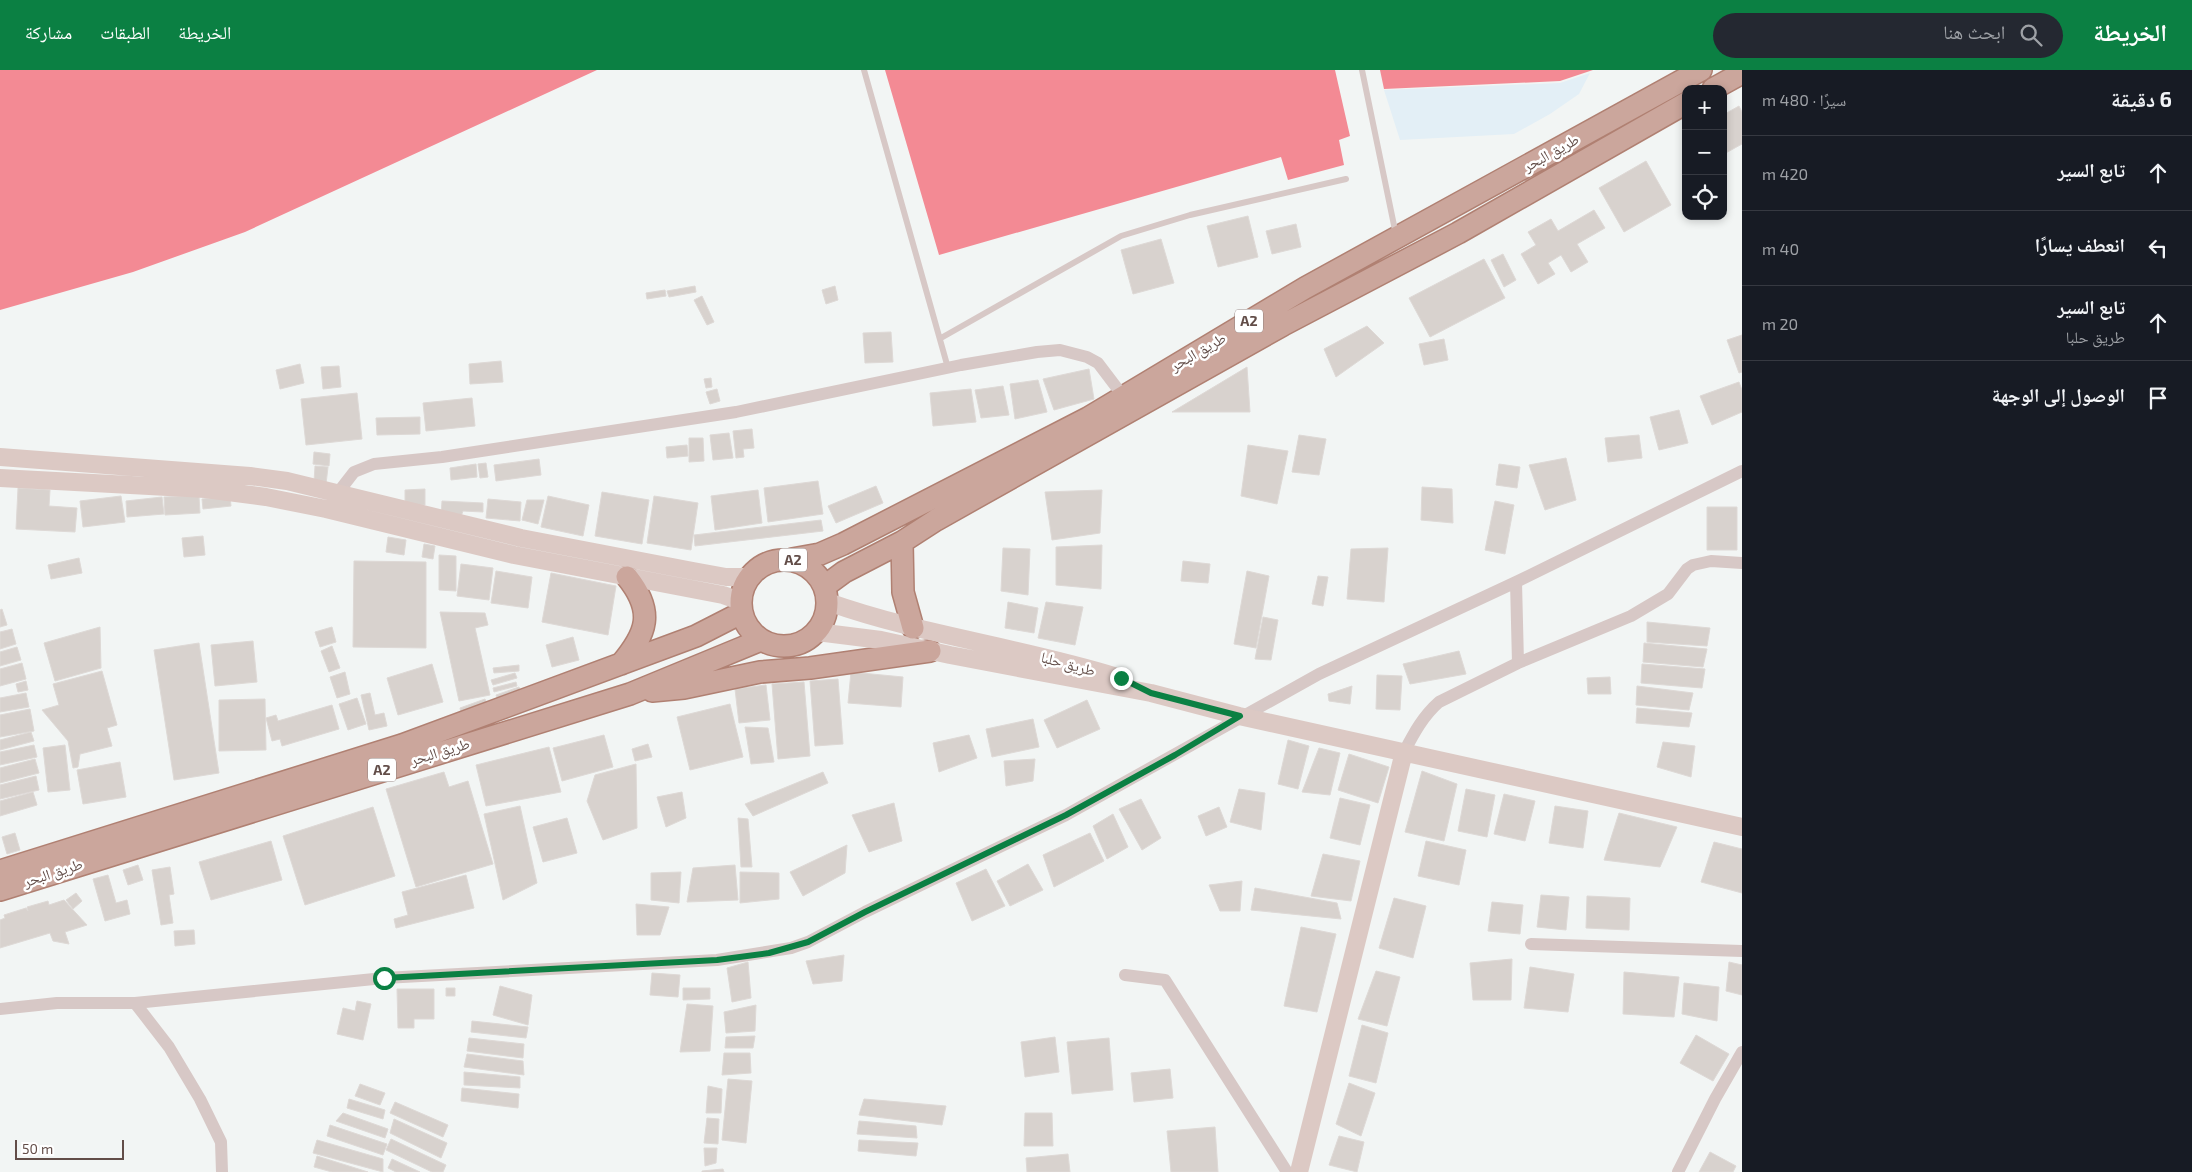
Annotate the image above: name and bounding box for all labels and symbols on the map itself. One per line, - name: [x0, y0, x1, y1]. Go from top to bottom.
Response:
- street label: طريق البحر: [1518, 129, 1583, 177]
- road number: A2: [1235, 310, 1263, 332]
- street label: طريق البحر: [1166, 328, 1230, 376]
- road number: A2: [779, 548, 807, 572]
- street label: طريق حلبا: [1039, 647, 1097, 681]
- route end: [1110, 667, 1133, 690]
- street label: طريق البحر: [407, 733, 472, 771]
- road number: A2: [368, 758, 396, 782]
- street label: طريق البحر: [20, 854, 85, 892]
- route start: [373, 967, 396, 990]
- scale bar: [15, 1137, 124, 1160]

